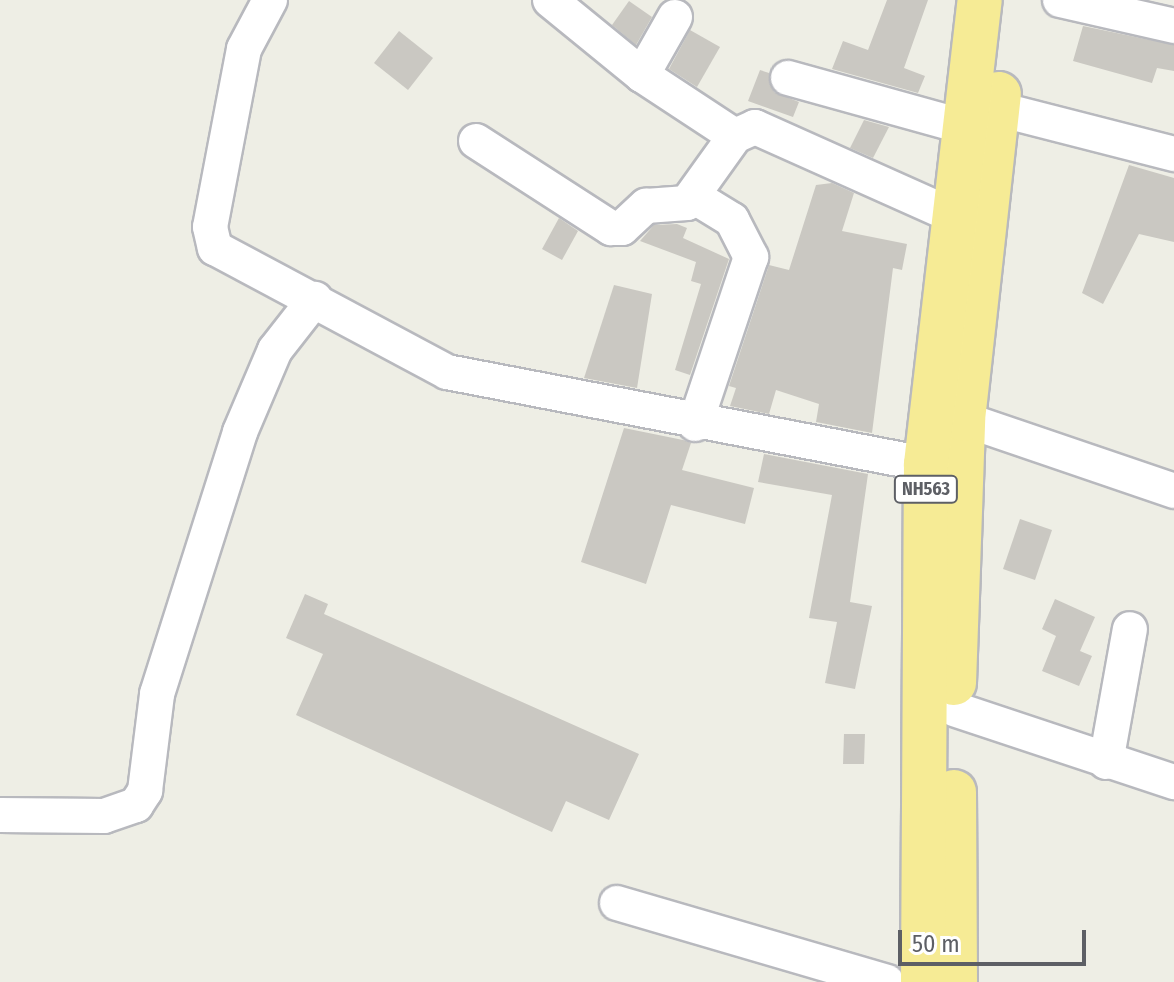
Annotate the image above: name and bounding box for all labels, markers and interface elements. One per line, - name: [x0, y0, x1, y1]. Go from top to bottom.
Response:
- road number: NH563: [892, 475, 960, 503]
- scale bar: [902, 914, 1090, 964]
- text: 50 m: [912, 930, 960, 958]

